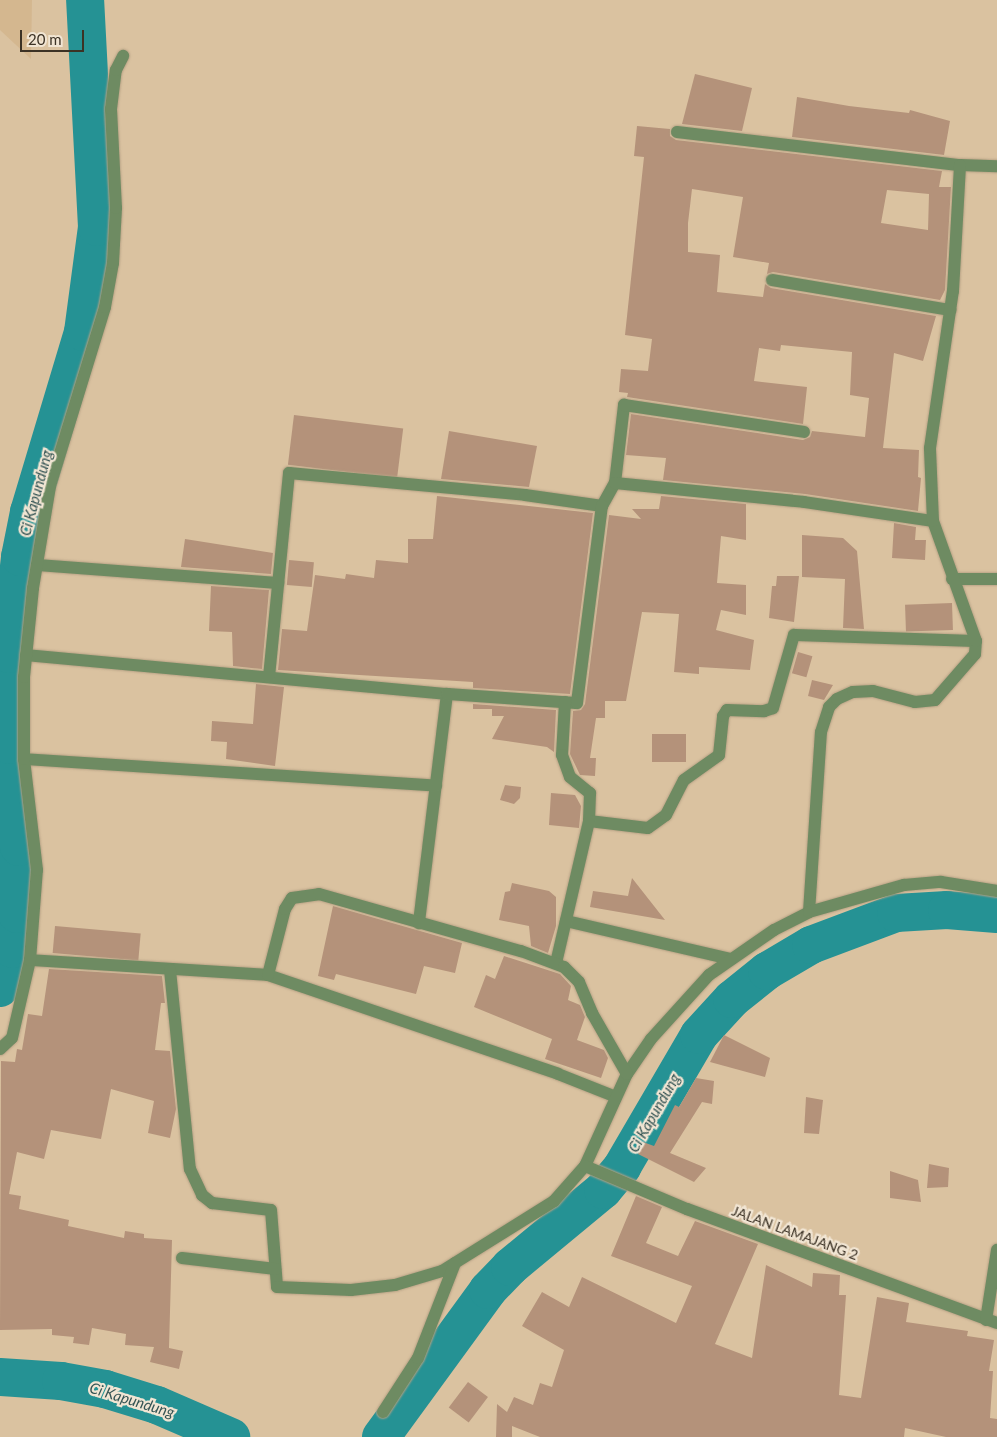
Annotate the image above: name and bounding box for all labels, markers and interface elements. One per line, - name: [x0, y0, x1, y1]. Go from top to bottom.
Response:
- scale bar: [22, 20, 86, 52]
- text: 20 m: [28, 30, 62, 48]
- water label: Ci Kapundung: [16, 448, 56, 538]
- water label: Ci Kapundung: [624, 1070, 684, 1156]
- street label: JALAN LAMAJANG 2: [730, 1202, 860, 1264]
- water label: Ci Kapundung: [87, 1379, 177, 1421]

